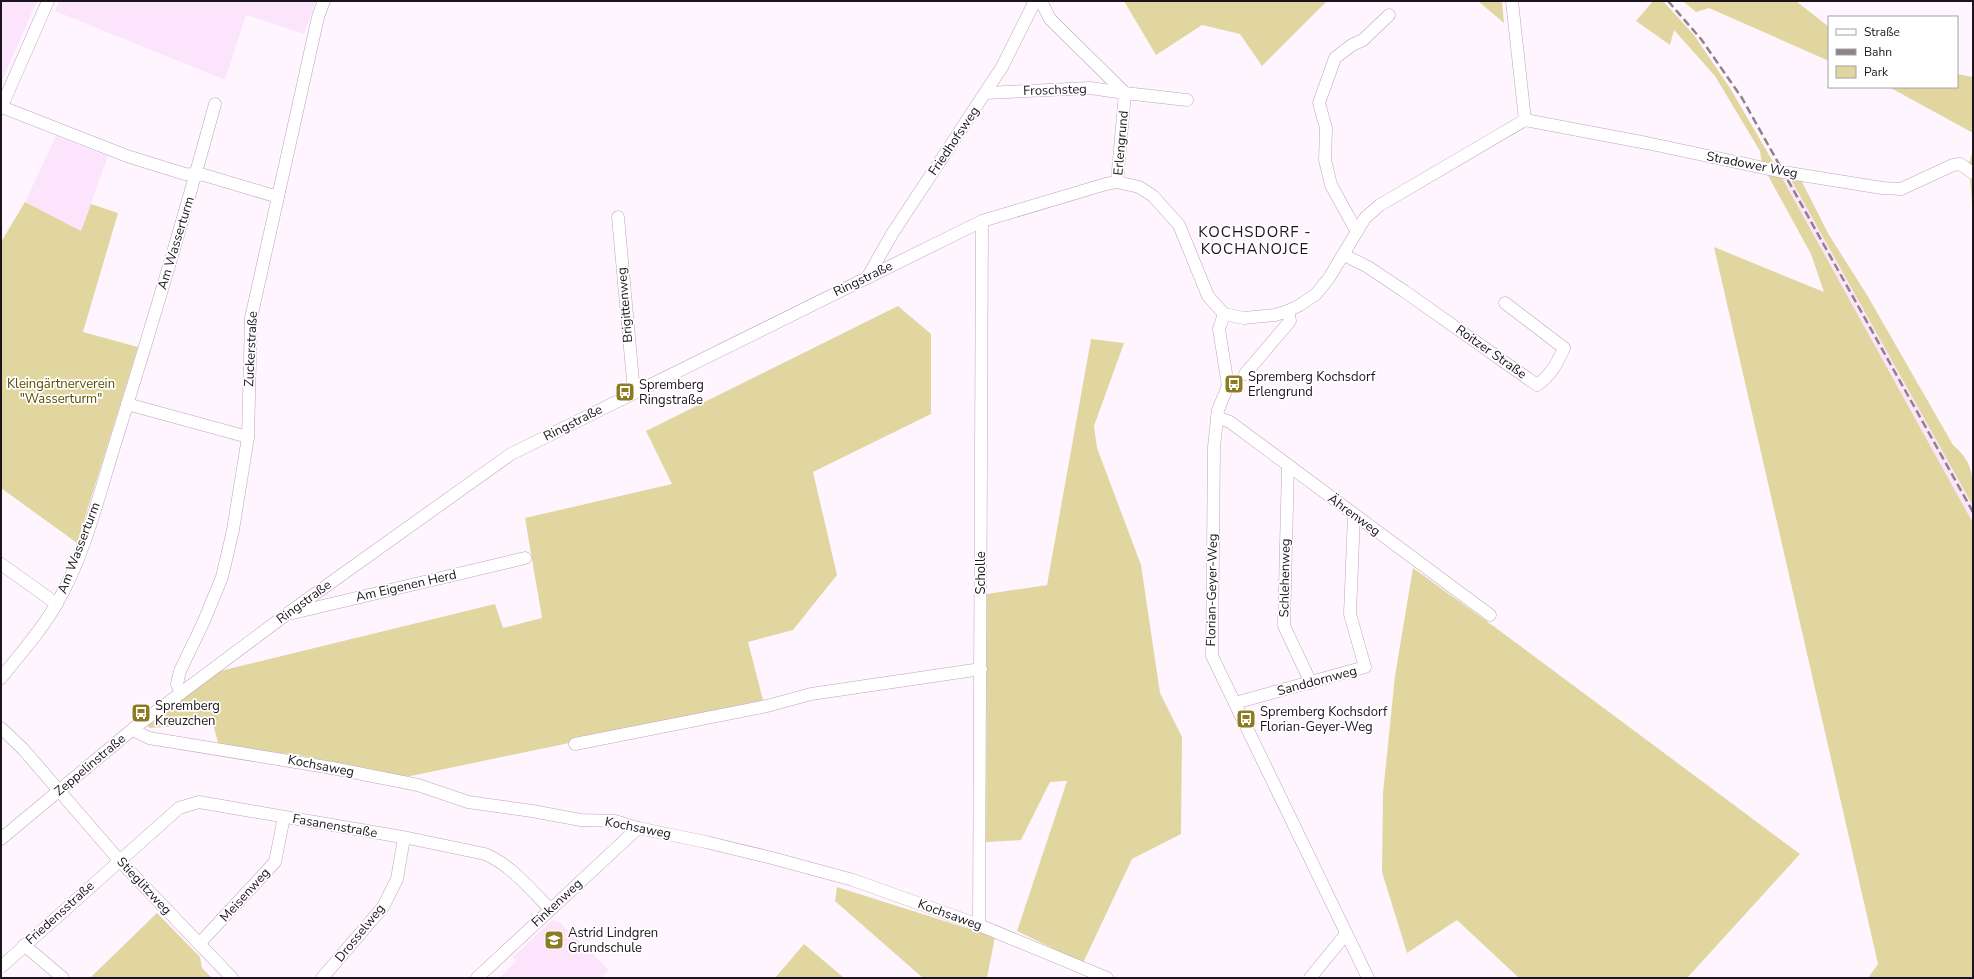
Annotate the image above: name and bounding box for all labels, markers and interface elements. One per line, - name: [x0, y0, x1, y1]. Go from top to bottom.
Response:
- legend: [1828, 16, 1958, 88]
- text: Straße: [1864, 24, 1900, 40]
- text: Bahn: [1864, 44, 1892, 60]
- text: Park: [1864, 64, 1889, 80]
- street label: Froschsteg: [1023, 80, 1087, 100]
- street label: Friedhofsweg: [924, 103, 984, 179]
- street label: Erlengrund: [1109, 110, 1133, 176]
- street label: Stradower Weg: [1705, 147, 1799, 183]
- street label: Am Wasserturm: [153, 194, 199, 292]
- district label: KOCHSDORF - KOCHANOJCE: [1198, 222, 1312, 259]
- street label: Ringstraße: [830, 257, 896, 301]
- street label: Brigittenweg: [613, 267, 637, 343]
- street label: Zuckerstraße: [240, 311, 262, 387]
- street label: Roitzer Straße: [1452, 321, 1530, 383]
- place label: Spremberg Kochsdorf Erlengrund: [1248, 368, 1376, 401]
- bus stop icon: Spremberg Kochsdorf Erlengrund: [1223, 373, 1245, 395]
- park label: Kleingärtnerverein "Wasserturm": [7, 375, 115, 408]
- place label: Spremberg Ringstraße: [639, 376, 704, 409]
- bus stop icon: Spremberg Ringstraße: [614, 381, 636, 403]
- street label: Ringstraße: [540, 400, 606, 446]
- street label: Ährenweg: [1324, 489, 1385, 540]
- street label: Am Wasserturm: [53, 500, 105, 596]
- street label: Florian-Geyer-Weg: [1202, 533, 1222, 647]
- street label: Schlehenweg: [1275, 538, 1295, 618]
- street label: Scholle: [972, 551, 990, 595]
- street label: Am Eigenen Herd: [354, 566, 458, 606]
- street label: Ringstraße: [273, 576, 335, 628]
- street label: Sanddornweg: [1275, 662, 1359, 700]
- place label: Spremberg Kreuzchen: [155, 697, 220, 730]
- bus stop icon: Spremberg Kreuzchen: [130, 702, 152, 724]
- place label: Spremberg Kochsdorf Florian-Geyer-Weg: [1260, 703, 1388, 736]
- bus stop icon: Spremberg Kochsdorf Florian-Geyer-Weg: [1235, 708, 1257, 730]
- street label: Zeppelinstraße: [51, 730, 129, 800]
- street label: Kochsaweg: [286, 751, 356, 781]
- street label: Fasanenstraße: [291, 810, 379, 842]
- street label: Kochsaweg: [603, 813, 673, 843]
- street label: Stieglitzweg: [113, 853, 175, 919]
- street label: Meisenweg: [216, 864, 274, 926]
- street label: Finkenweg: [528, 875, 586, 931]
- street label: Friedensstraße: [22, 877, 98, 949]
- street label: Kochsaweg: [915, 895, 985, 935]
- street label: Drosselweg: [331, 900, 389, 966]
- place label: Astrid Lindgren Grundschule: [568, 924, 658, 957]
- school or university icon: Astrid Lindgren Grundschule: [543, 929, 565, 951]

